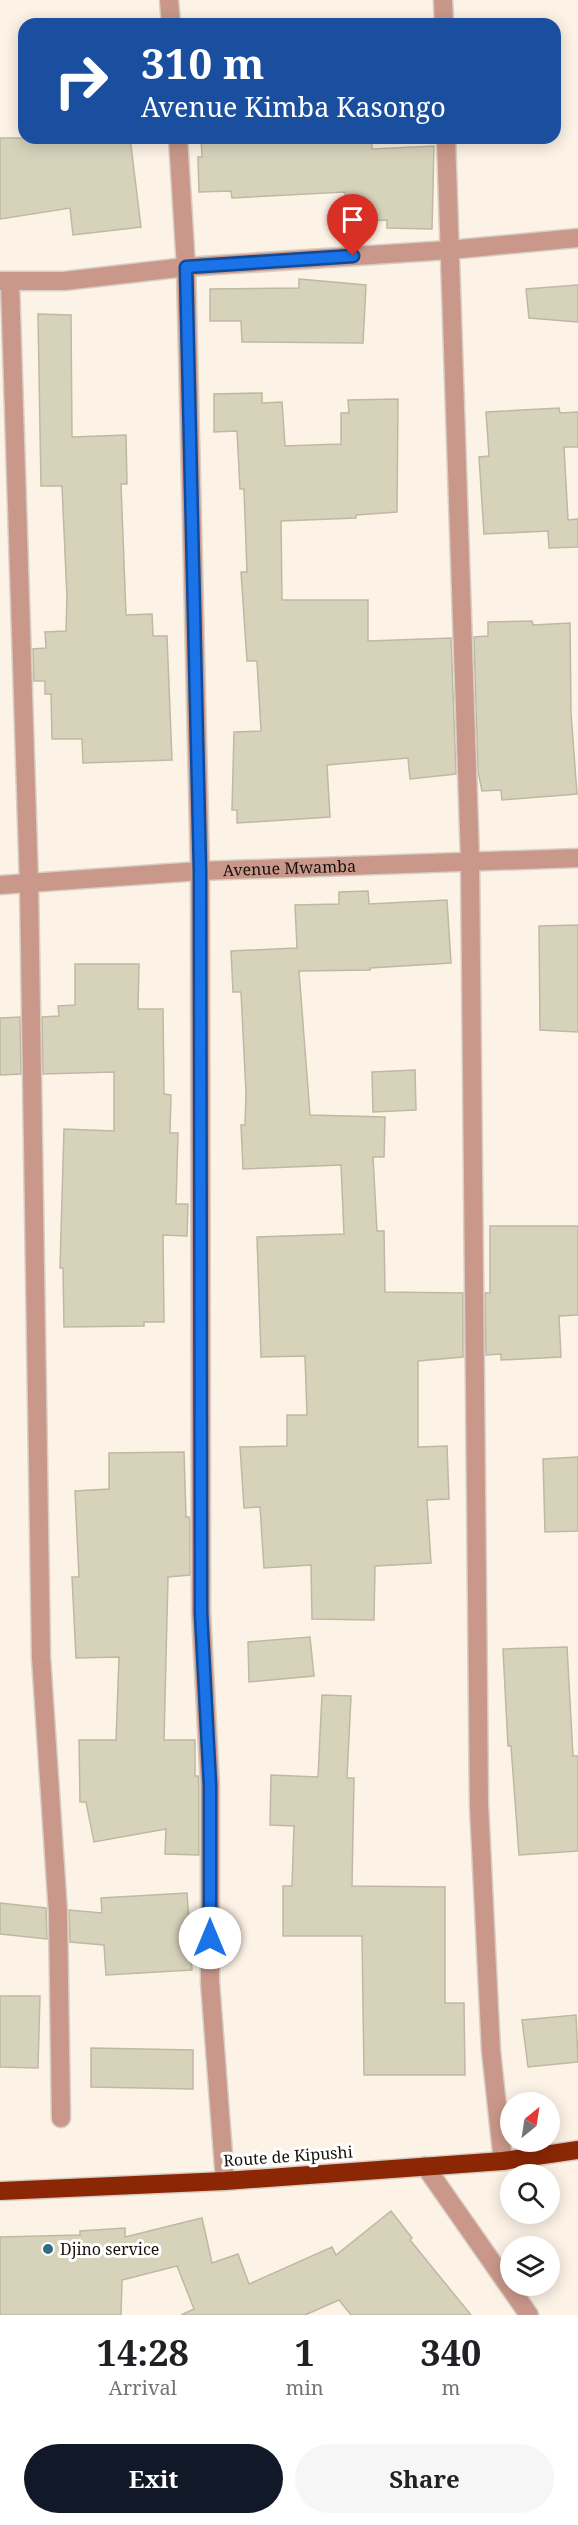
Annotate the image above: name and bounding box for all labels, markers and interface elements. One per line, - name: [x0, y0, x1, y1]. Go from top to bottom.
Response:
- text: 310 m: [141, 34, 265, 91]
- icon: right: [42, 42, 120, 120]
- text: Avenue Kimba Kasongo: [141, 88, 446, 125]
- pin: [327, 194, 378, 256]
- icon: arrive: [336, 203, 369, 236]
- street label: Avenue Mwamba: [223, 855, 356, 881]
- position arrow: [178, 1906, 242, 1970]
- north arrow: [500, 2092, 560, 2152]
- map controls: [500, 2092, 560, 2296]
- street label: Route de Kipushi: [223, 2141, 353, 2171]
- button: search: [500, 2164, 560, 2224]
- button: layers: [500, 2236, 560, 2296]
- place label: Djino service: [60, 2238, 159, 2260]
- marker: Djino service: [41, 2242, 55, 2256]
- text: 14:28: [97, 2328, 189, 2377]
- text: 1: [294, 2328, 315, 2377]
- text: 340: [420, 2328, 481, 2377]
- text: Arrival: [109, 2374, 177, 2401]
- text: min: [286, 2374, 324, 2401]
- text: m: [441, 2374, 460, 2401]
- button: Exit: [24, 2444, 283, 2513]
- button: Share: [295, 2444, 554, 2513]

